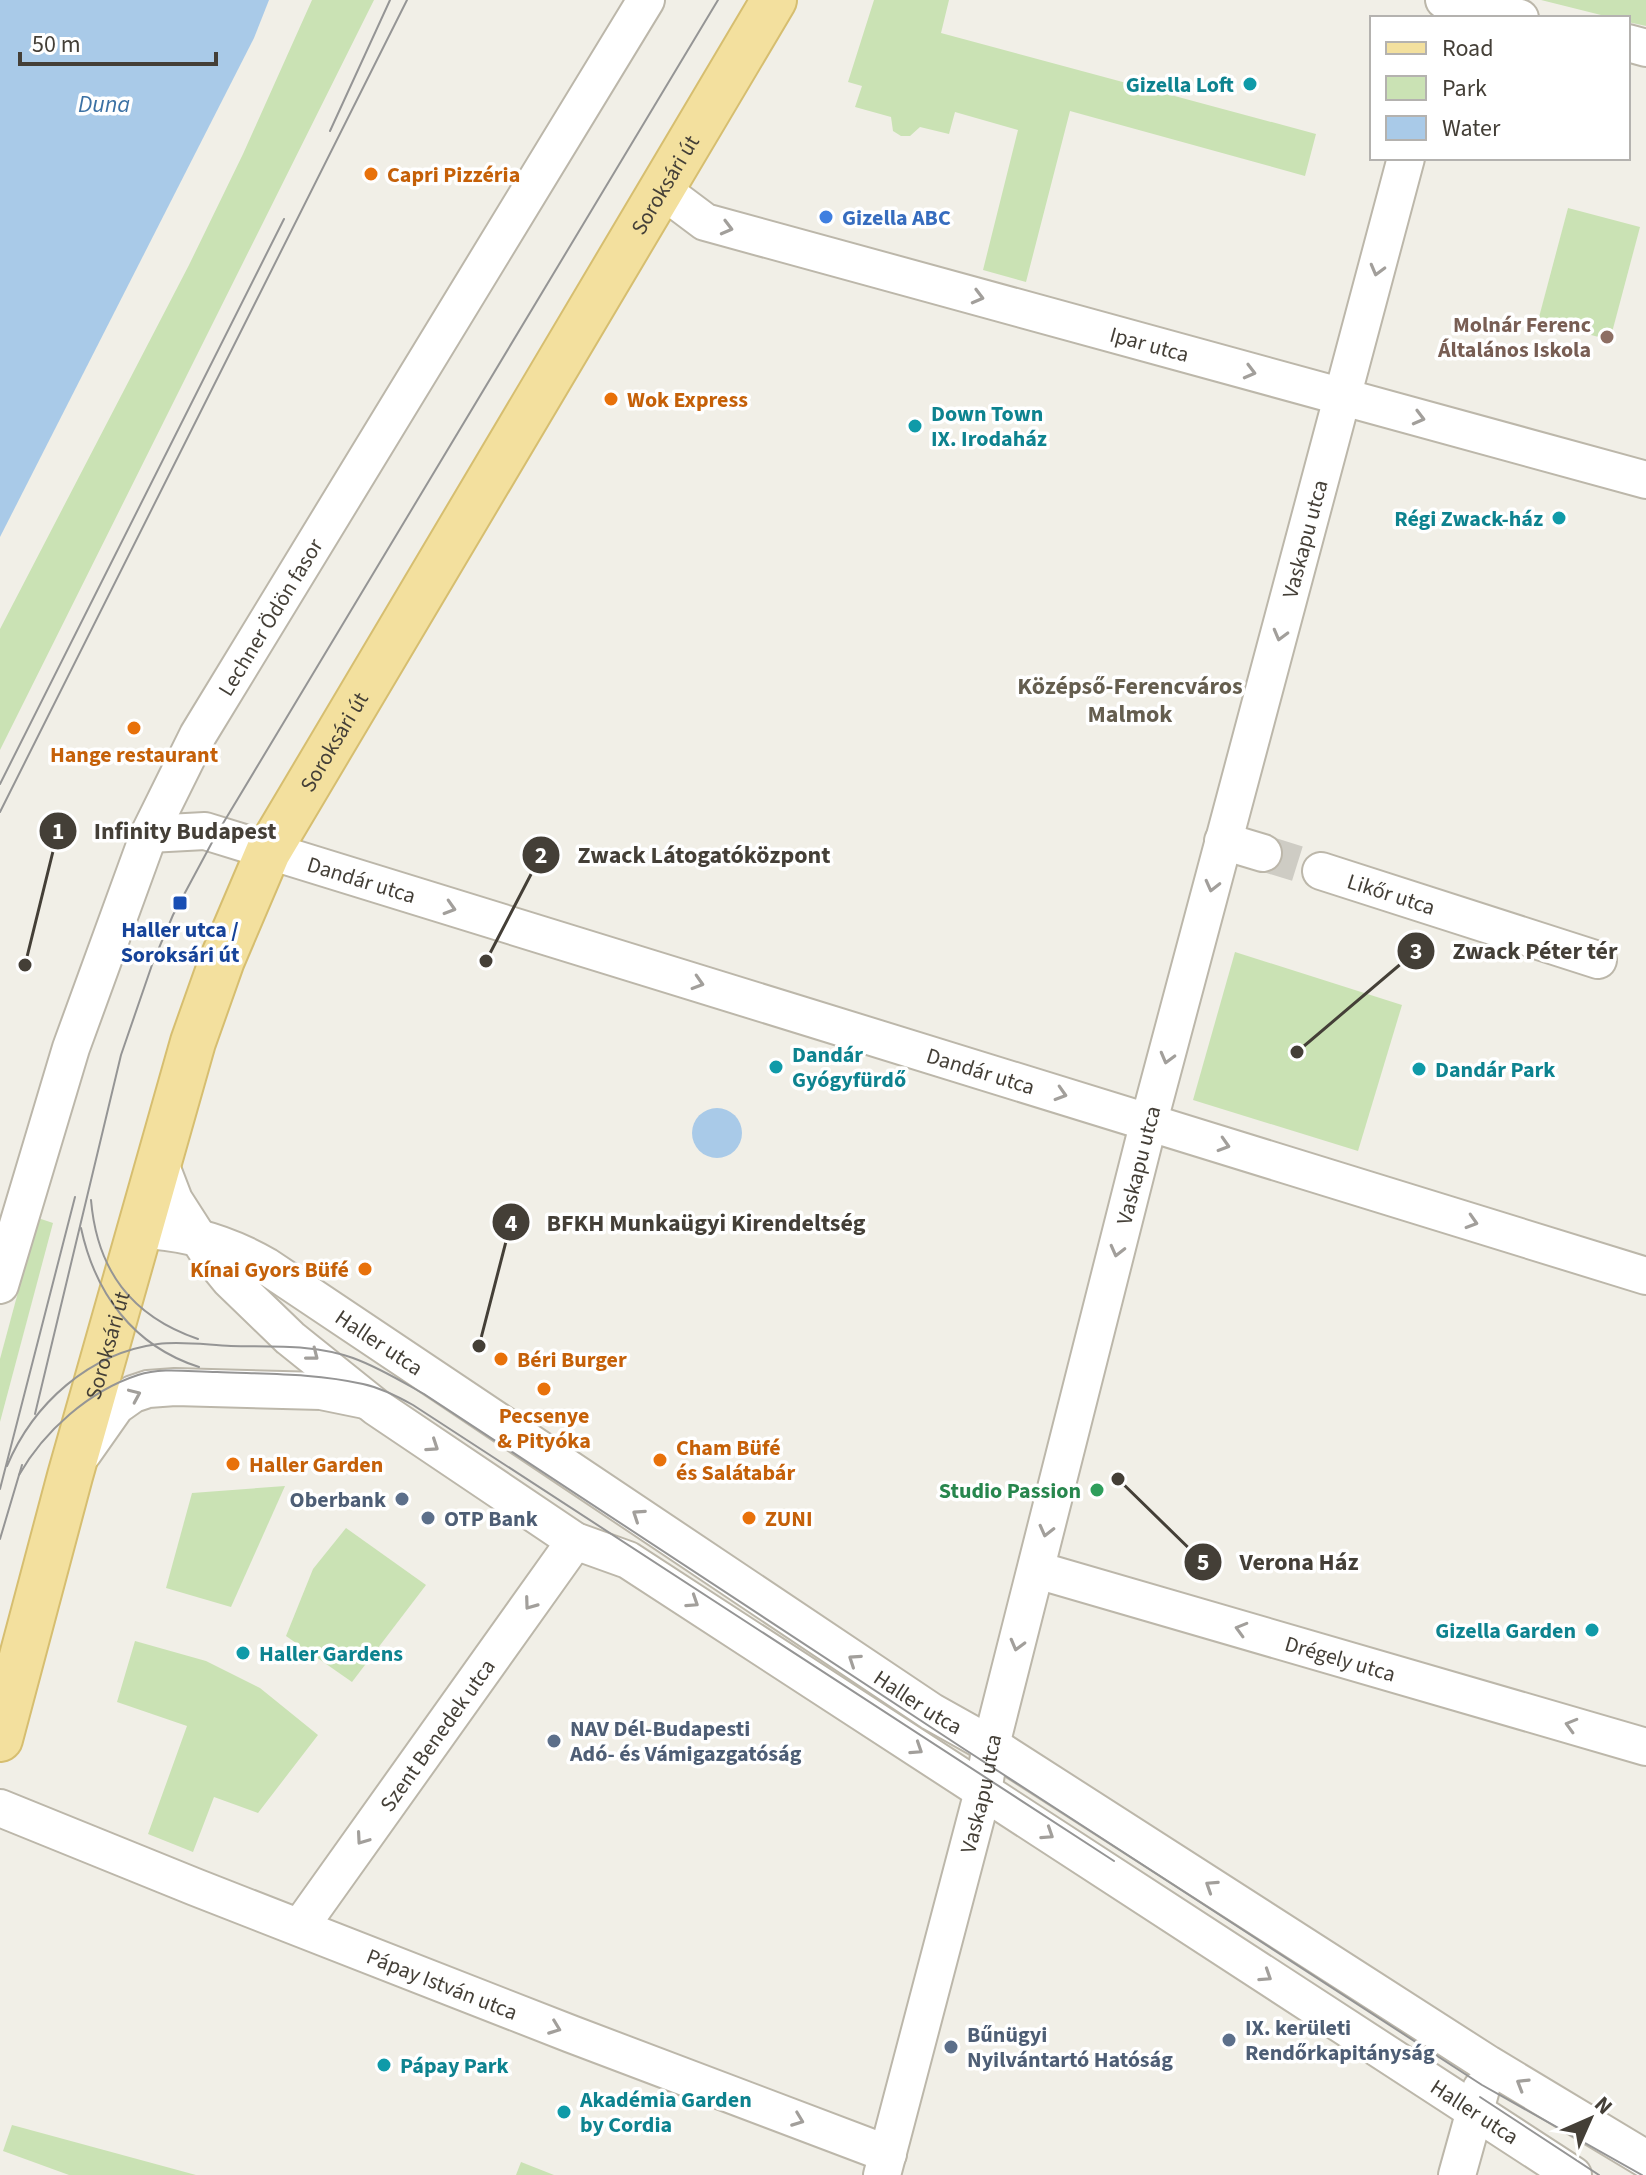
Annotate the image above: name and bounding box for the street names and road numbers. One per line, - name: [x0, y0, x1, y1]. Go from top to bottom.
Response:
- street label: Soroksári út: [623, 129, 708, 241]
- street label: Ipar utca: [1106, 319, 1193, 371]
- street label: Vaskapu utca: [1274, 476, 1336, 602]
- street label: Lechner Ödön fasor: [210, 532, 331, 702]
- street label: Soroksári út: [292, 686, 377, 798]
- street label: Dandár utca: [303, 849, 420, 912]
- street label: Likőr utca: [1343, 865, 1439, 924]
- street label: Dandár utca: [922, 1040, 1039, 1103]
- street label: Vaskapu utca: [1108, 1102, 1169, 1228]
- street label: Soroksári út: [77, 1287, 139, 1403]
- street label: Haller utca: [329, 1302, 429, 1384]
- street label: Drégely utca: [1281, 1628, 1399, 1690]
- street label: Szent Benedek utca: [372, 1652, 503, 1818]
- street label: Haller utca: [867, 1662, 968, 1743]
- street label: Vaskapu utca: [952, 1731, 1010, 1857]
- street label: Pápay István utca: [362, 1941, 522, 2029]
- street label: Haller utca: [1424, 2071, 1525, 2153]

